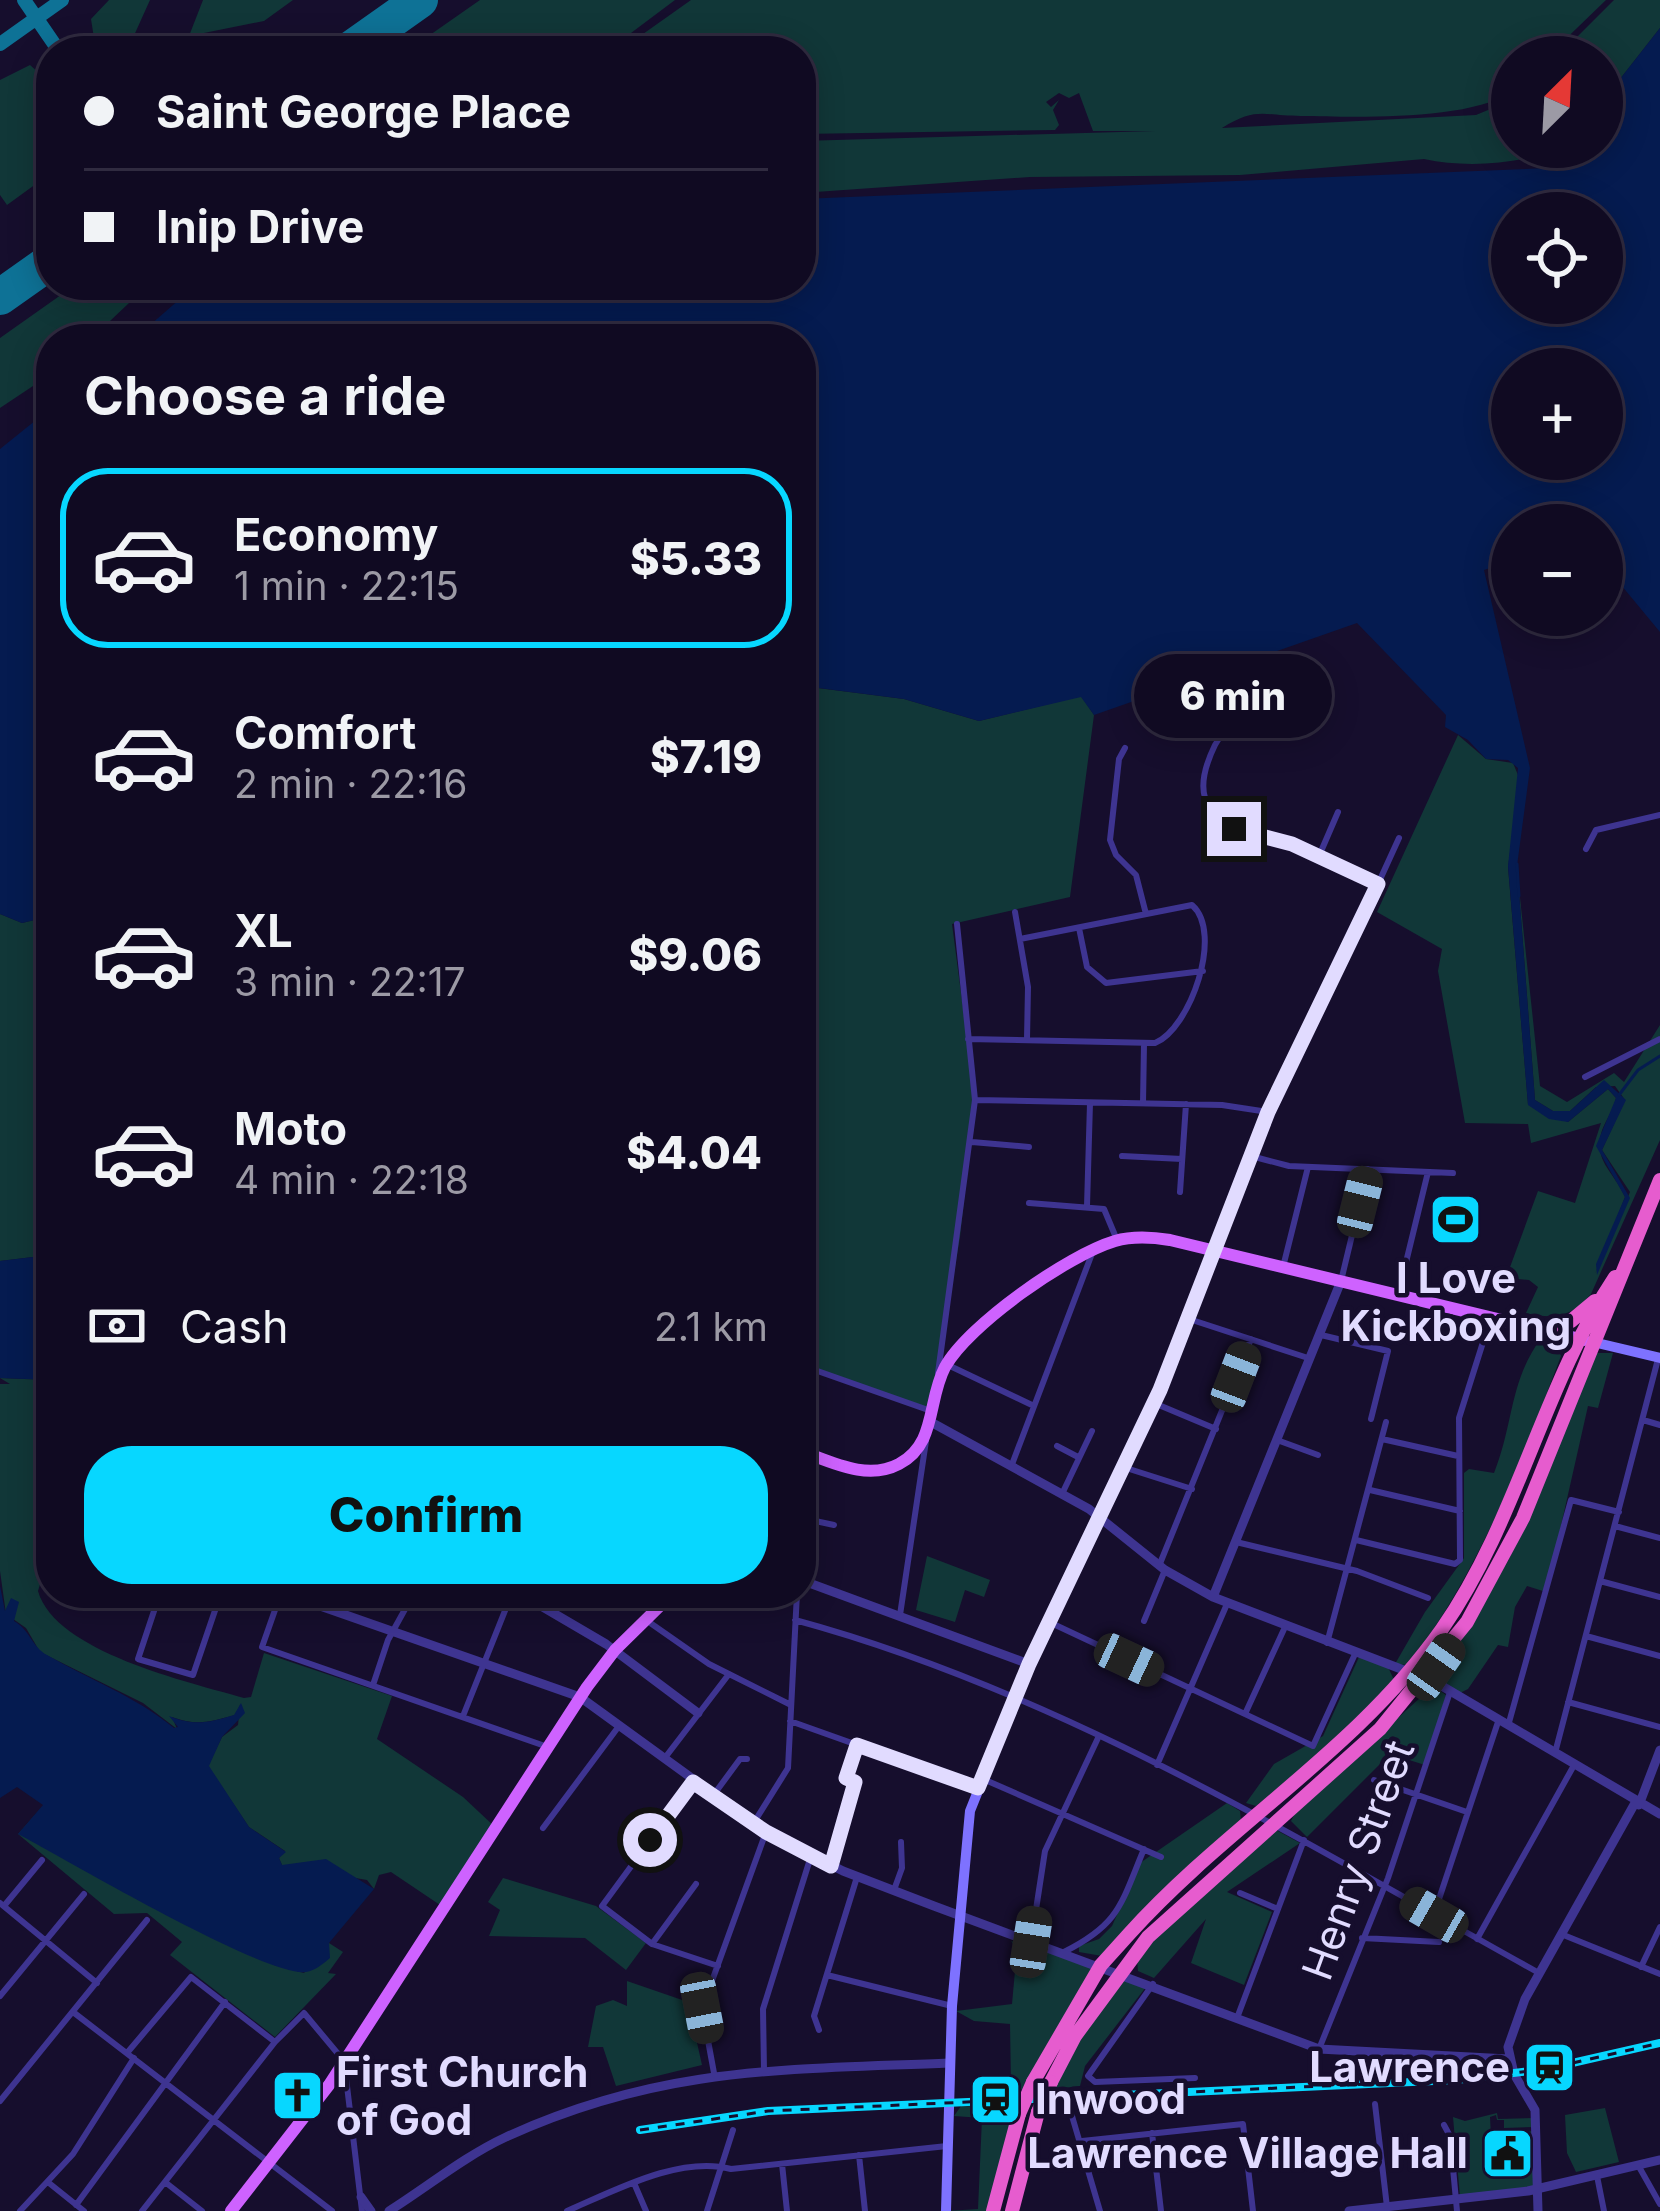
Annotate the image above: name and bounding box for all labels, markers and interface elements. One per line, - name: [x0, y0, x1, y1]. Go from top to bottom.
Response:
- north arrow: [1491, 36, 1623, 168]
- map controls: [1491, 36, 1623, 636]
- text: Saint George Place: [156, 84, 571, 139]
- button: locate: [1491, 192, 1623, 324]
- text: Inip Drive: [156, 199, 364, 254]
- button: +: [1491, 348, 1623, 480]
- text: Choose a ride: [84, 363, 446, 428]
- icon: car: [90, 504, 198, 612]
- button: −: [1491, 504, 1623, 636]
- text: Economy: [234, 507, 438, 562]
- text: $5.33: [630, 531, 762, 586]
- text: 1 min · 22:15: [234, 562, 459, 609]
- callout: 6 min: [1135, 655, 1333, 739]
- text: 6 min: [1180, 672, 1286, 719]
- icon: car: [90, 702, 198, 810]
- text: Comfort: [234, 705, 416, 760]
- text: $7.19: [650, 729, 762, 784]
- text: 2 min · 22:16: [234, 760, 467, 807]
- route end: [1207, 802, 1261, 856]
- icon: car: [90, 900, 198, 1008]
- text: XL: [234, 903, 293, 958]
- text: $9.06: [629, 927, 762, 982]
- text: 3 min · 22:17: [234, 958, 466, 1005]
- icon: car: [90, 1098, 198, 1206]
- text: Moto: [234, 1101, 347, 1156]
- text: $4.04: [626, 1125, 762, 1180]
- text: 4 min · 22:18: [234, 1156, 469, 1203]
- car: [1334, 1163, 1386, 1241]
- sports icon: I Love Kickboxing: [1428, 1191, 1484, 1247]
- place label: I Love Kickboxing: [1341, 1252, 1571, 1351]
- icon: cash: [84, 1293, 150, 1359]
- text: Cash: [180, 1299, 289, 1354]
- text: 2.1 km: [654, 1303, 768, 1350]
- car: [1206, 1337, 1266, 1417]
- button: Confirm: [84, 1446, 768, 1584]
- car: [1401, 1627, 1471, 1707]
- car: [1089, 1628, 1169, 1692]
- street label: Henry Street: [1291, 1733, 1424, 1986]
- route start: [623, 1813, 677, 1867]
- car: [1394, 1881, 1474, 1949]
- car: [1008, 1904, 1054, 1980]
- car: [677, 1969, 727, 2047]
- station icon: Lawrence: [1521, 2039, 1577, 2095]
- place label: Lawrence: [1309, 2041, 1510, 2092]
- place label: First Church of God: [336, 2046, 588, 2145]
- church icon: First Church of God: [269, 2068, 325, 2124]
- station icon: Inwood: [968, 2071, 1024, 2127]
- place label: Inwood: [1035, 2073, 1186, 2124]
- public building icon: Lawrence Village Hall: [1479, 2125, 1535, 2181]
- place label: Lawrence Village Hall: [1027, 2127, 1468, 2178]

